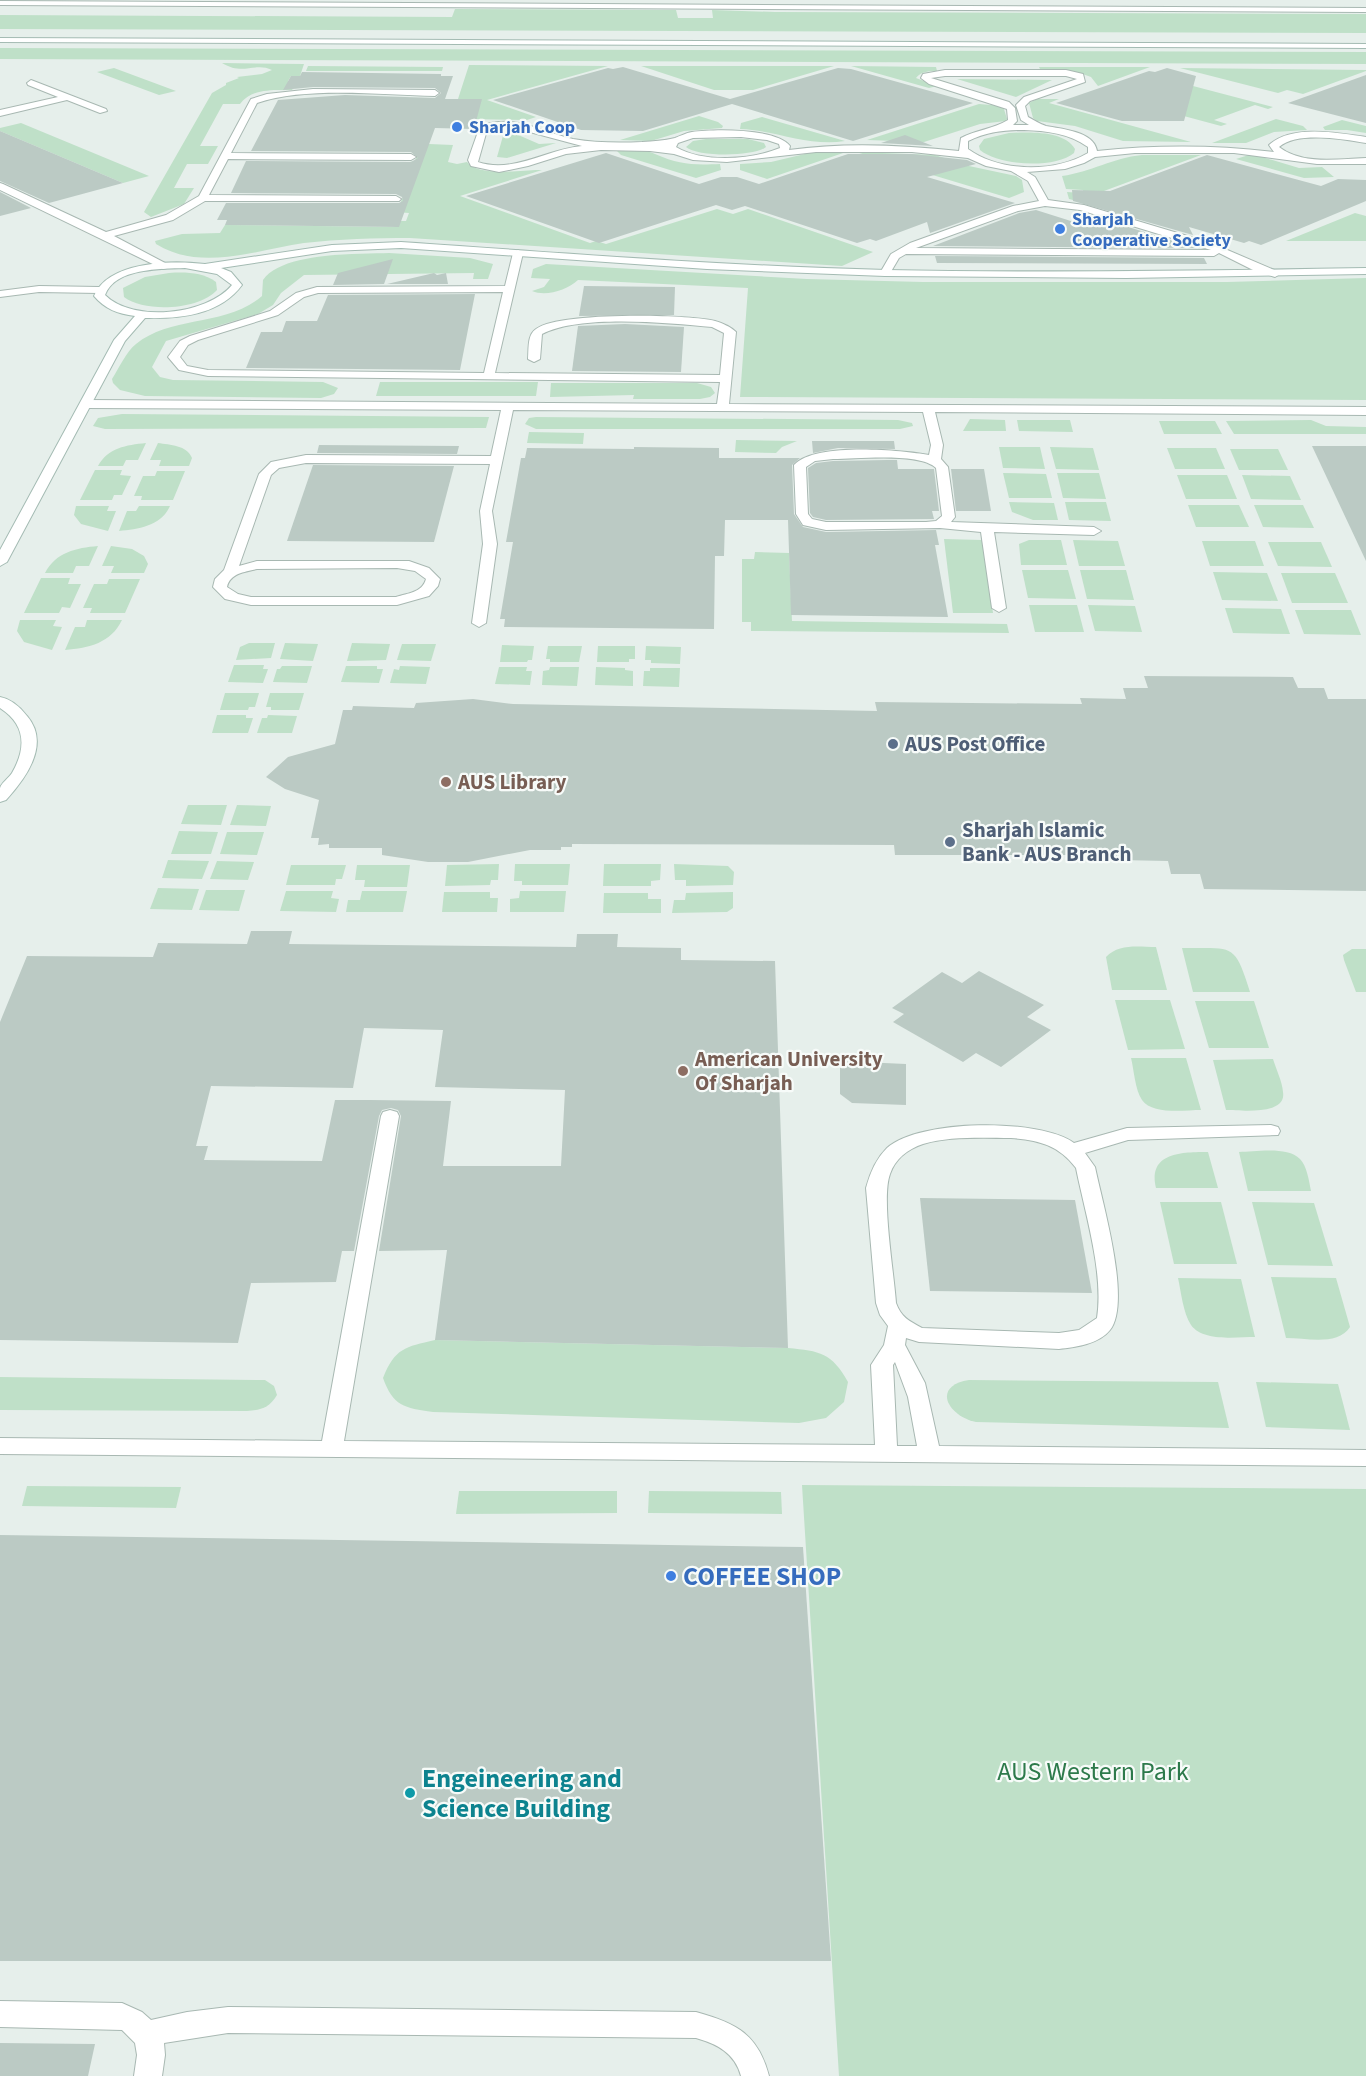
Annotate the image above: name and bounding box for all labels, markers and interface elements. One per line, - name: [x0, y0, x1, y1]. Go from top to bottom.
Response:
- place label: Sharjah Coop: [469, 115, 575, 140]
- marker: Sharjah Coop: [450, 120, 464, 134]
- place label: Sharjah Cooperative Society: [1072, 207, 1231, 253]
- marker: Sharjah Cooperative Society: [1053, 222, 1067, 236]
- place label: AUS Post Office: [904, 729, 1045, 759]
- marker: AUS Post Office: [886, 737, 900, 751]
- place label: AUS Library: [457, 767, 566, 797]
- marker: AUS Library: [439, 775, 453, 789]
- place label: Sharjah Islamic Bank - AUS Branch: [962, 815, 1131, 869]
- marker: Sharjah Islamic Bank - AUS Branch: [943, 835, 957, 849]
- place label: American University Of Sharjah: [694, 1044, 883, 1098]
- marker: American University Of Sharjah: [676, 1064, 690, 1078]
- place label: COFFEE SHOP: [683, 1558, 841, 1595]
- marker: COFFEE SHOP: [664, 1569, 678, 1583]
- park label: AUS Western Park: [997, 1753, 1189, 1790]
- place label: Engeineering and Science Building: [422, 1760, 622, 1827]
- marker: Engeineering and Science Building: [403, 1786, 417, 1800]

